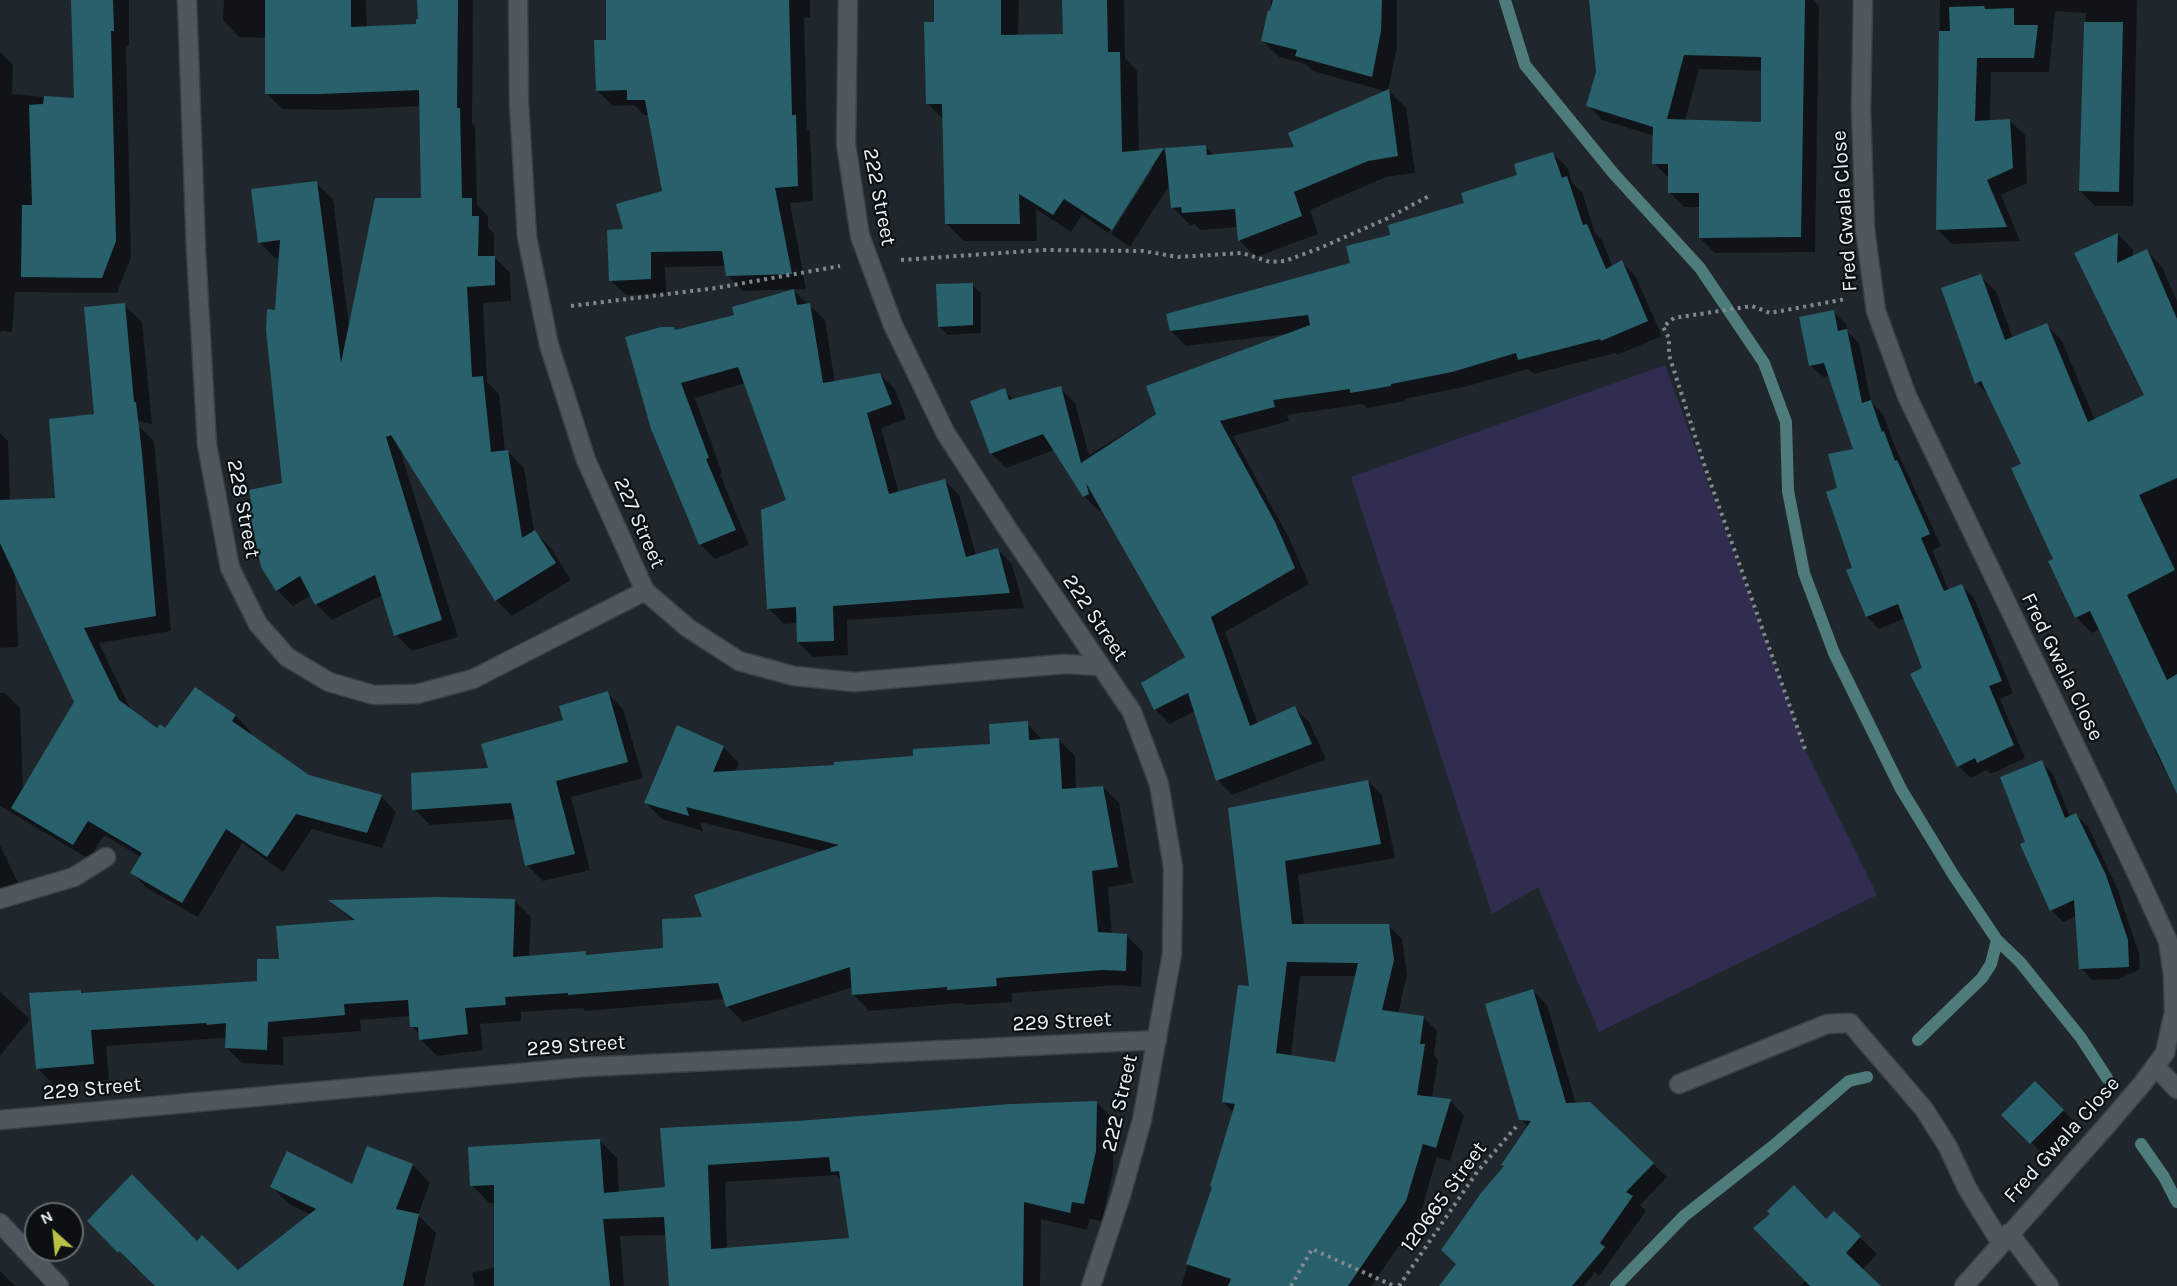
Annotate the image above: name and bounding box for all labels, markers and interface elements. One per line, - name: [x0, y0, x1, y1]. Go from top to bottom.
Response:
- street label: Fred Gwala Close: [1827, 130, 1863, 292]
- street label: 222 Street: [857, 146, 901, 248]
- street label: 228 Street: [221, 458, 265, 560]
- street label: 227 Street: [608, 474, 670, 572]
- street label: 222 Street: [1057, 570, 1133, 666]
- street label: Fred Gwala Close: [2015, 589, 2109, 745]
- street label: 229 Street: [1012, 1007, 1112, 1037]
- street label: 229 Street: [526, 1030, 626, 1062]
- street label: 222 Street: [1097, 1052, 1143, 1154]
- street label: 229 Street: [42, 1072, 142, 1106]
- street label: Fred Gwala Close: [1999, 1072, 2125, 1208]
- street label: 120665 Street: [1396, 1137, 1492, 1257]
- north arrow: [24, 1202, 84, 1262]
- text: N: [37, 1206, 56, 1228]

